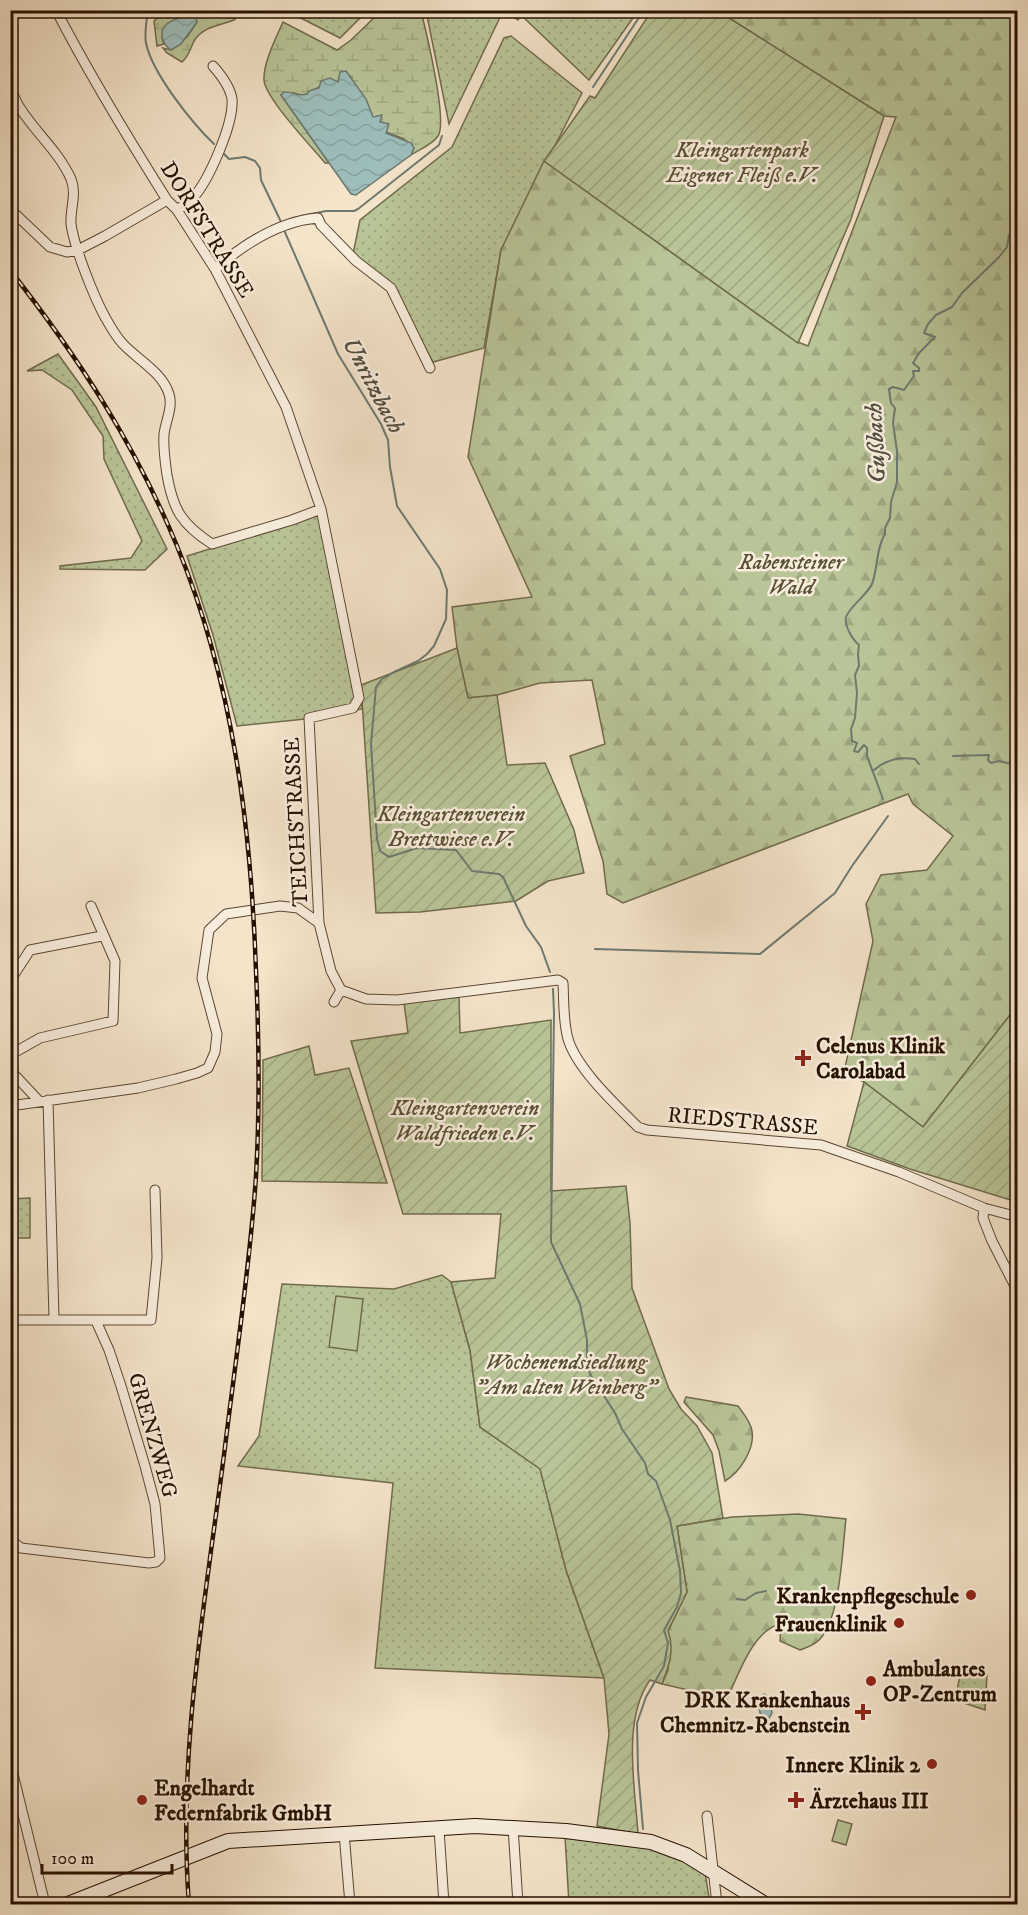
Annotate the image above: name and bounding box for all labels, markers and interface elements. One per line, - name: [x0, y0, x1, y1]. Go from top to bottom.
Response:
- park label: Kleingartenpark Eigener Fleiß e.V.: [664, 137, 819, 189]
- street label: DORFSTRASSE: [154, 157, 259, 303]
- water label: Unritzbach: [335, 332, 411, 439]
- water label: Gußbach: [859, 402, 893, 484]
- park label: Rabensteiner Wald: [738, 549, 845, 601]
- street label: TEICHSTRASSE: [279, 736, 314, 907]
- park label: Kleingartenverein Brettwiese e.V.: [376, 801, 525, 853]
- place label: Celenus Klinik Carolabad: [816, 1033, 946, 1085]
- marker: Celenus Klinik Carolabad: [794, 1049, 812, 1067]
- park label: Kleingartenverein Waldfrieden e.V.: [390, 1095, 539, 1147]
- street label: RIEDSTRASSE: [666, 1101, 819, 1142]
- park label: Wochenendsiedlung "Am alten Weinberg": [475, 1349, 660, 1401]
- street label: GRENZWEG: [122, 1370, 183, 1501]
- place label: Krankenpflegeschule: [776, 1583, 959, 1610]
- marker: Krankenpflegeschule: [964, 1588, 978, 1602]
- place label: Frauenklinik: [775, 1611, 888, 1638]
- marker: Frauenklinik: [892, 1616, 906, 1630]
- place label: Ambulantes OP-Zentrum: [882, 1656, 998, 1708]
- marker: Ambulantes OP-Zentrum: [864, 1674, 878, 1688]
- place label: DRK Krankenhaus Chemnitz-Rabenstein: [660, 1687, 851, 1739]
- marker: DRK Krankenhaus Chemnitz-Rabenstein: [854, 1703, 872, 1721]
- place label: Innere Klinik 2: [786, 1752, 921, 1779]
- marker: Innere Klinik 2: [925, 1757, 939, 1771]
- place label: Engelhardt Federnfabrik GmbH: [154, 1775, 332, 1827]
- place label: Ärztehaus III: [809, 1787, 929, 1815]
- marker: Ärztehaus III: [787, 1791, 805, 1809]
- marker: Engelhardt Federnfabrik GmbH: [135, 1793, 149, 1807]
- scale bar: [42, 1837, 172, 1875]
- text: 100 m: [51, 1848, 94, 1870]

